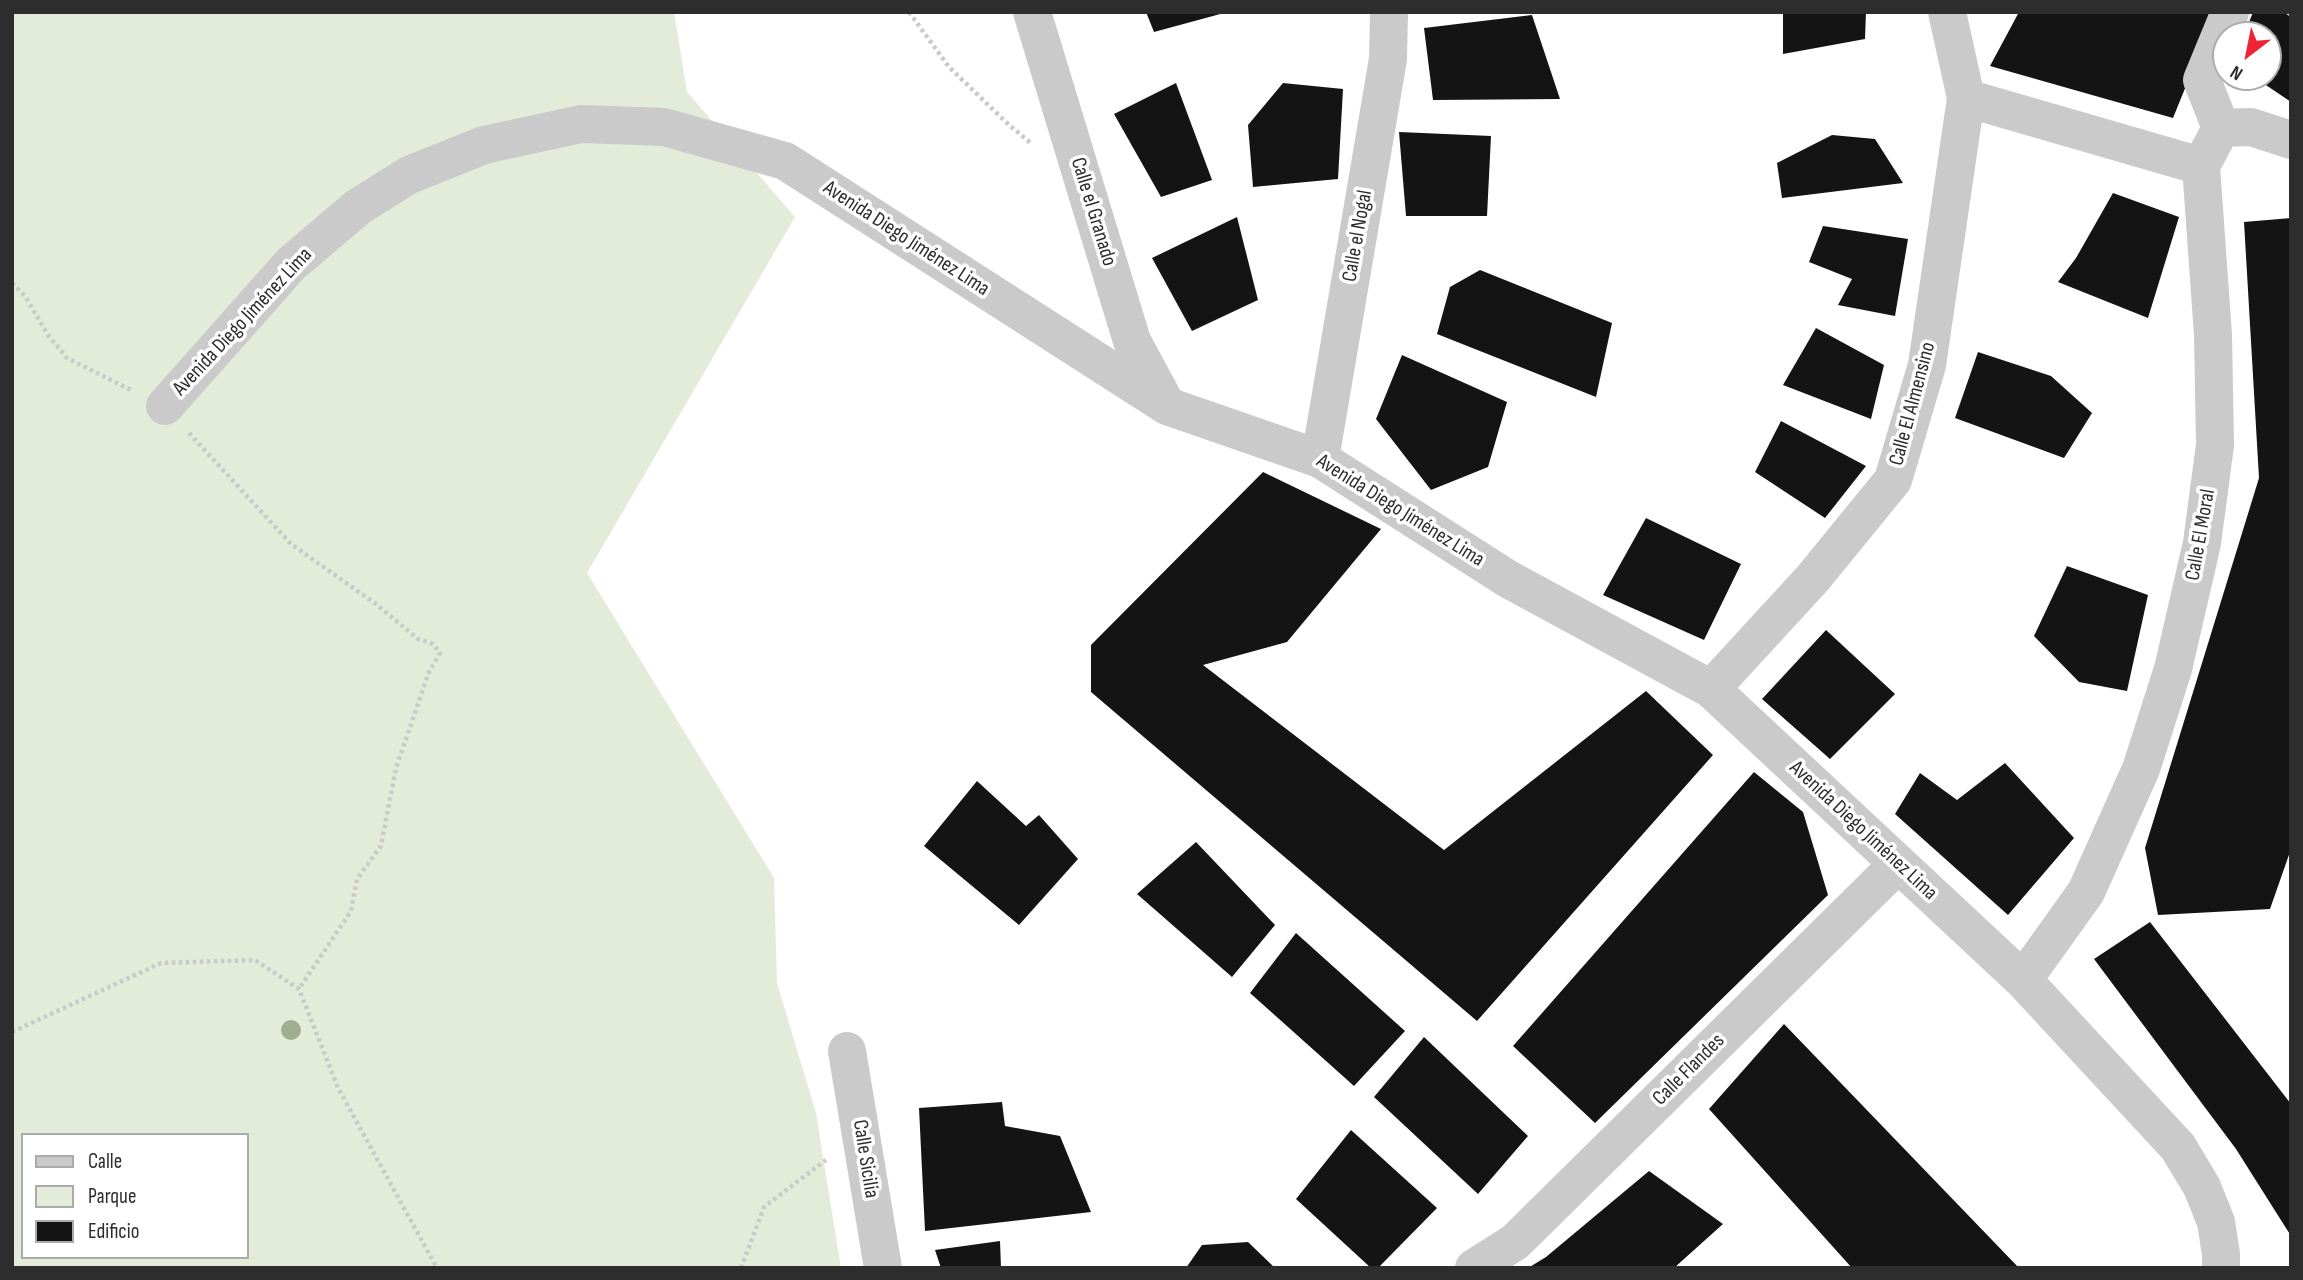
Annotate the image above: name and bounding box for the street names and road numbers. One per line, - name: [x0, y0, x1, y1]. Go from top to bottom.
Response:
- street label: Calle el Granado: [1065, 155, 1121, 269]
- street label: Avenida Diego Jiménez Lima: [818, 176, 994, 302]
- street label: Calle el Nogal: [1338, 188, 1378, 284]
- street label: Avenida Diego Jiménez Lima: [168, 243, 318, 401]
- street label: Calle El Almensino: [1884, 340, 1942, 468]
- street label: Avenida Diego Jiménez Lima: [1312, 449, 1488, 573]
- street label: Calle El Moral: [2181, 487, 2221, 583]
- street label: Avenida Diego Jiménez Lima: [1784, 756, 1942, 906]
- street label: Calle Flandes: [1648, 1029, 1730, 1111]
- street label: Calle Sicilia: [846, 1118, 884, 1200]

